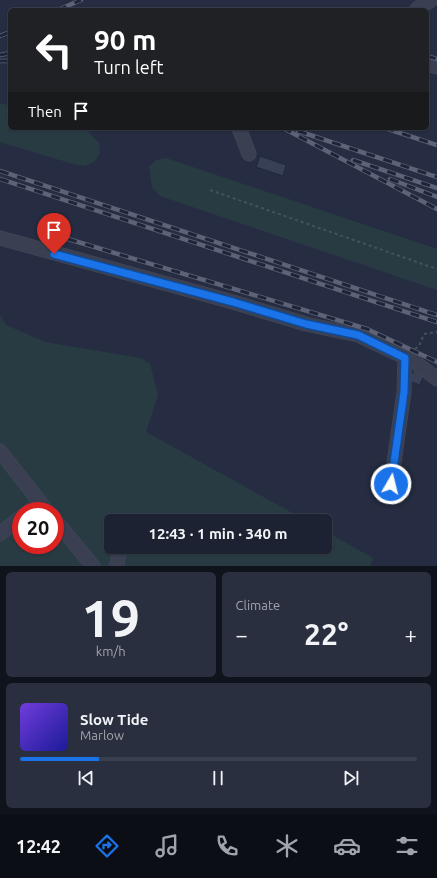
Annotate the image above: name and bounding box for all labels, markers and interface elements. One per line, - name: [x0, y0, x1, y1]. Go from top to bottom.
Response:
- icon: left: [28, 24, 80, 76]
- text: 90 m: [94, 24, 156, 55]
- text: Turn left: [94, 57, 164, 77]
- icon: arrive: [70, 100, 92, 122]
- text: Then: [28, 103, 62, 120]
- pin: [37, 213, 71, 254]
- icon: arrive: [43, 219, 65, 241]
- position arrow: [370, 463, 412, 505]
- speed limit sign: 20: [12, 502, 64, 554]
- text: 12:43 · 1 min · 340 m: [149, 525, 287, 542]
- text: 19: [81, 589, 140, 647]
- text: Climate: [236, 598, 280, 612]
- text: 22°: [304, 617, 348, 651]
- text: −: [236, 622, 248, 647]
- text: +: [405, 622, 417, 647]
- text: km/h: [96, 644, 126, 658]
- text: Slow Tide: [80, 711, 148, 728]
- text: Marlow: [80, 728, 124, 742]
- icon: previous: [75, 767, 97, 789]
- icon: pause: [207, 767, 229, 789]
- icon: next: [340, 767, 362, 789]
- icon: directions: [93, 832, 121, 860]
- icon: music: [153, 832, 181, 860]
- icon: phone: [213, 832, 241, 860]
- icon: climate: [273, 832, 301, 860]
- icon: car: [333, 832, 361, 860]
- icon: filters: [393, 832, 421, 860]
- text: 12:42: [16, 836, 61, 856]

